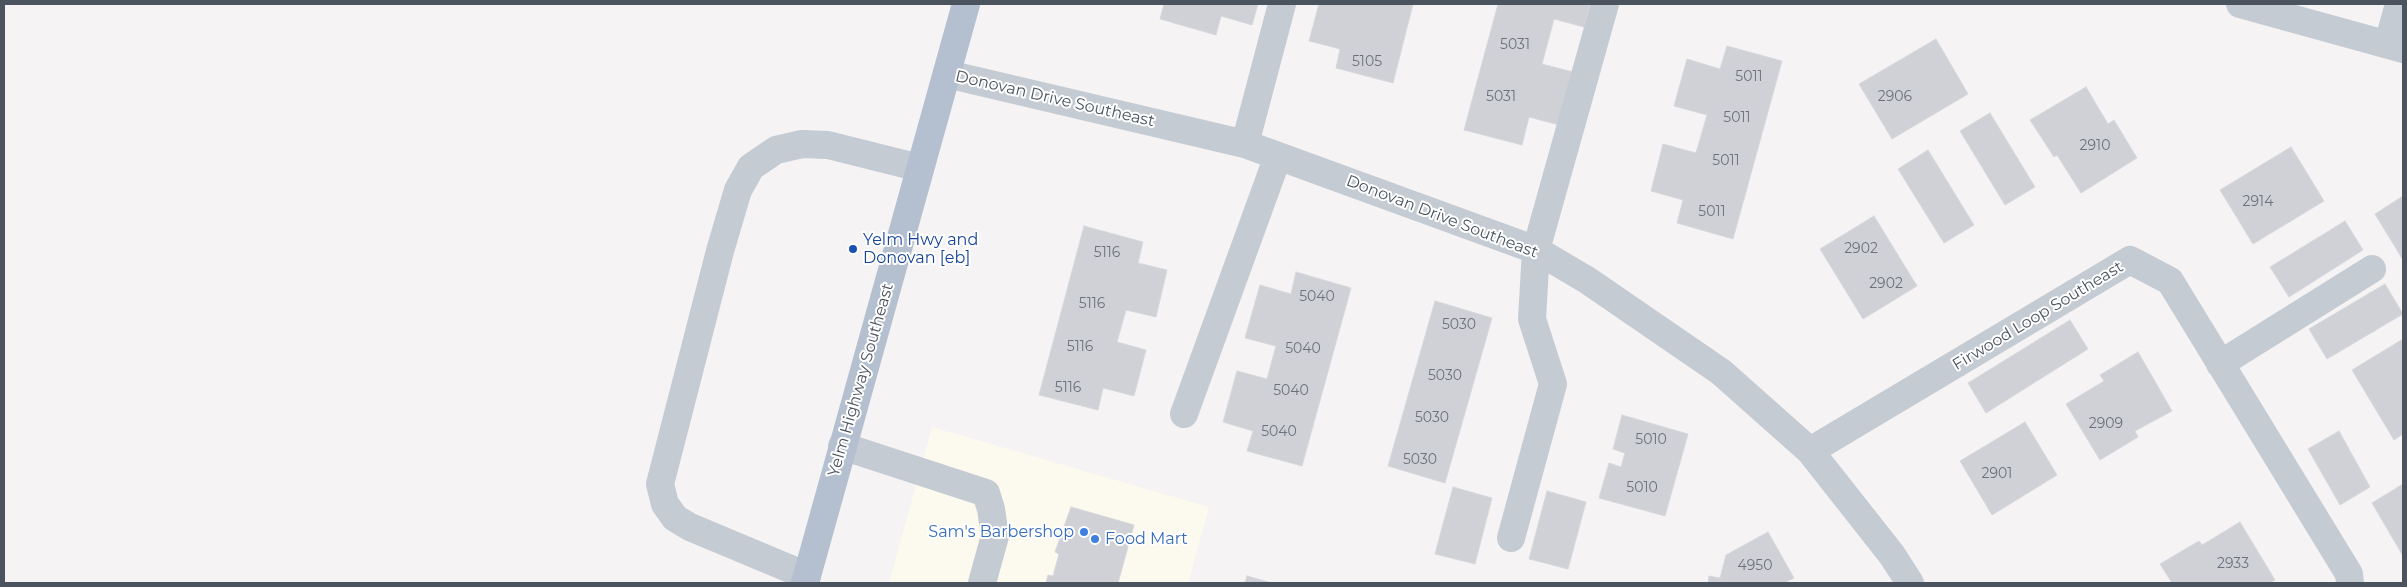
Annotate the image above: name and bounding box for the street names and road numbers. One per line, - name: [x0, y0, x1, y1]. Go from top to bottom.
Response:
- street label: Donovan Drive Southeast: [954, 67, 1156, 131]
- street label: Donovan Drive Southeast: [1343, 172, 1541, 262]
- street label: Firwood Loop Southeast: [1949, 257, 2127, 375]
- street label: Yelm Highway Southeast: [824, 281, 898, 479]

